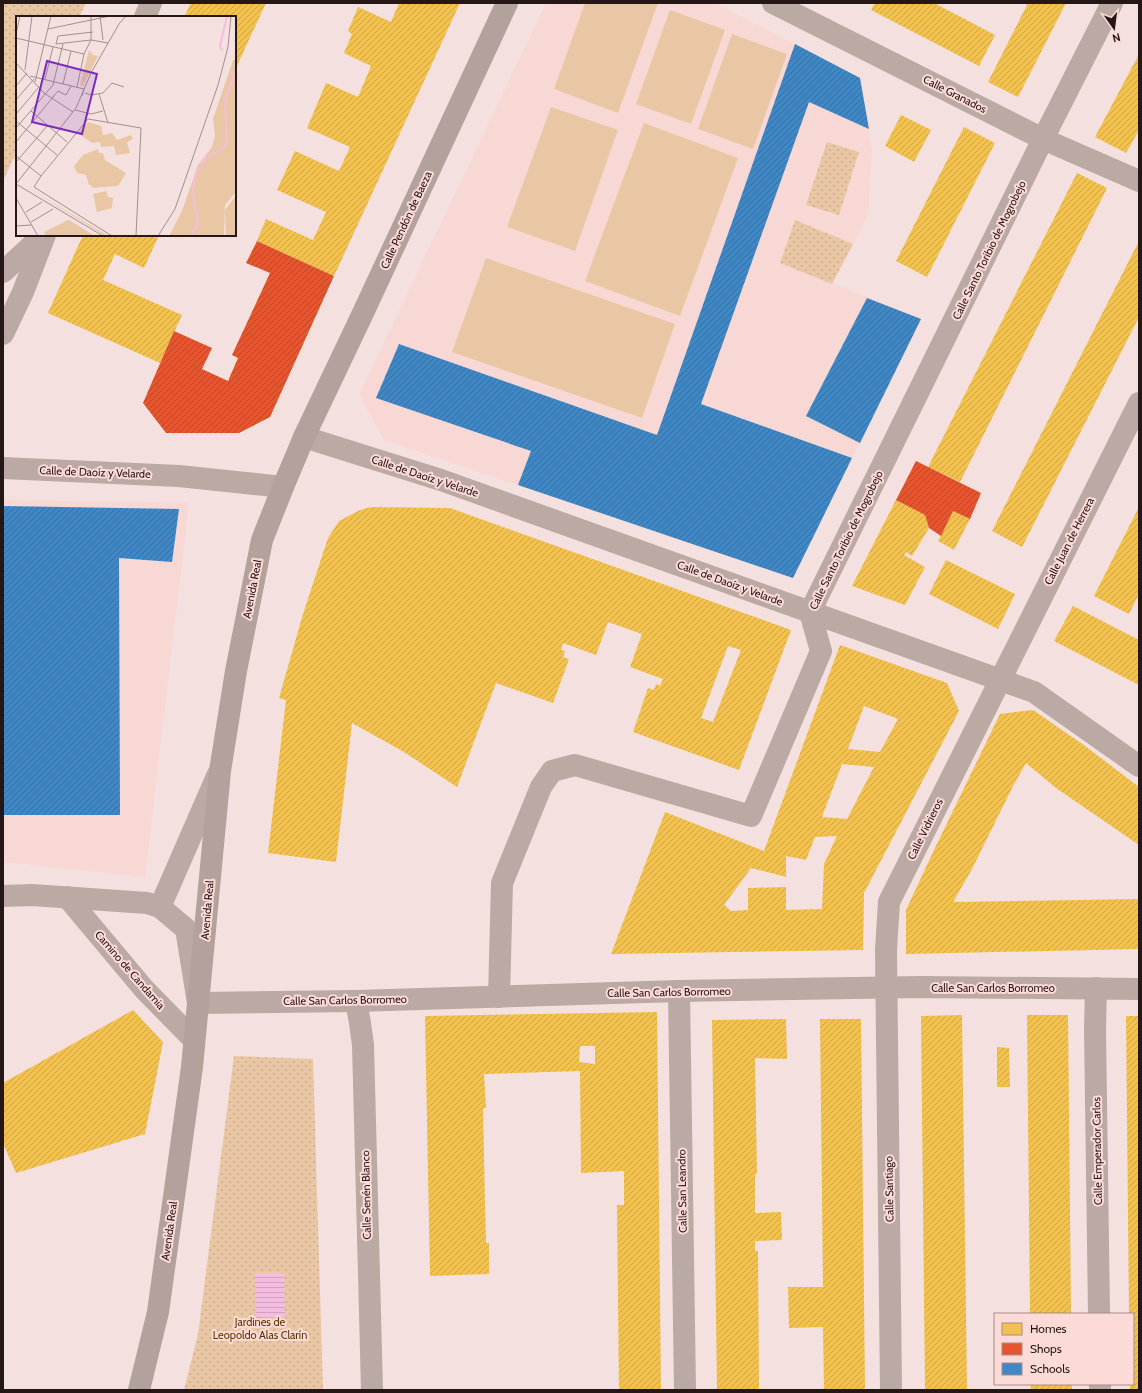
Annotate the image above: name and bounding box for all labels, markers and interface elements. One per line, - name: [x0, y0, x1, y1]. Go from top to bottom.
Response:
- north arrow: [1094, 8, 1134, 48]
- inset map: [16, 16, 236, 236]
- text: N: [1111, 30, 1122, 45]
- street label: Calle Granados: [921, 72, 990, 116]
- street label: Calle Pendón de Baeza: [377, 168, 435, 271]
- street label: Calle Santo Toribio de Mogrobejo: [949, 178, 1029, 322]
- street label: Calle de Daoíz y Velarde: [370, 452, 480, 500]
- street label: Calle de Daoíz y Velarde: [39, 463, 151, 481]
- street label: Calle Santo Toribio de Mogrobejo: [806, 468, 886, 612]
- street label: Calle Juan de Herrera: [1041, 494, 1097, 587]
- street label: Calle de Daoíz y Velarde: [675, 557, 785, 609]
- street label: Avenida Real: [239, 558, 265, 620]
- street label: Calle Vidrieros: [904, 796, 946, 862]
- street label: Avenida Real: [197, 879, 217, 940]
- street label: Camino de Candamia: [92, 928, 168, 1013]
- street label: Calle San Carlos Borromeo: [931, 981, 1055, 995]
- street label: Calle San Carlos Borromeo: [607, 984, 731, 1000]
- street label: Calle San Carlos Borromeo: [283, 992, 407, 1008]
- street label: Calle Emperador Carlos: [1089, 1096, 1105, 1205]
- street label: Calle San Leandro: [674, 1149, 690, 1233]
- street label: Calle Senén Blanco: [358, 1150, 374, 1240]
- street label: Calle Santiago: [881, 1156, 897, 1222]
- street label: Avenida Real: [158, 1200, 180, 1261]
- legend: [994, 1313, 1134, 1385]
- park label: Jardines de Leopoldo Alas Clarín: [213, 1315, 307, 1342]
- text: Homes: [1030, 1321, 1067, 1336]
- text: Shops: [1030, 1341, 1062, 1356]
- text: Schools: [1030, 1361, 1070, 1376]

